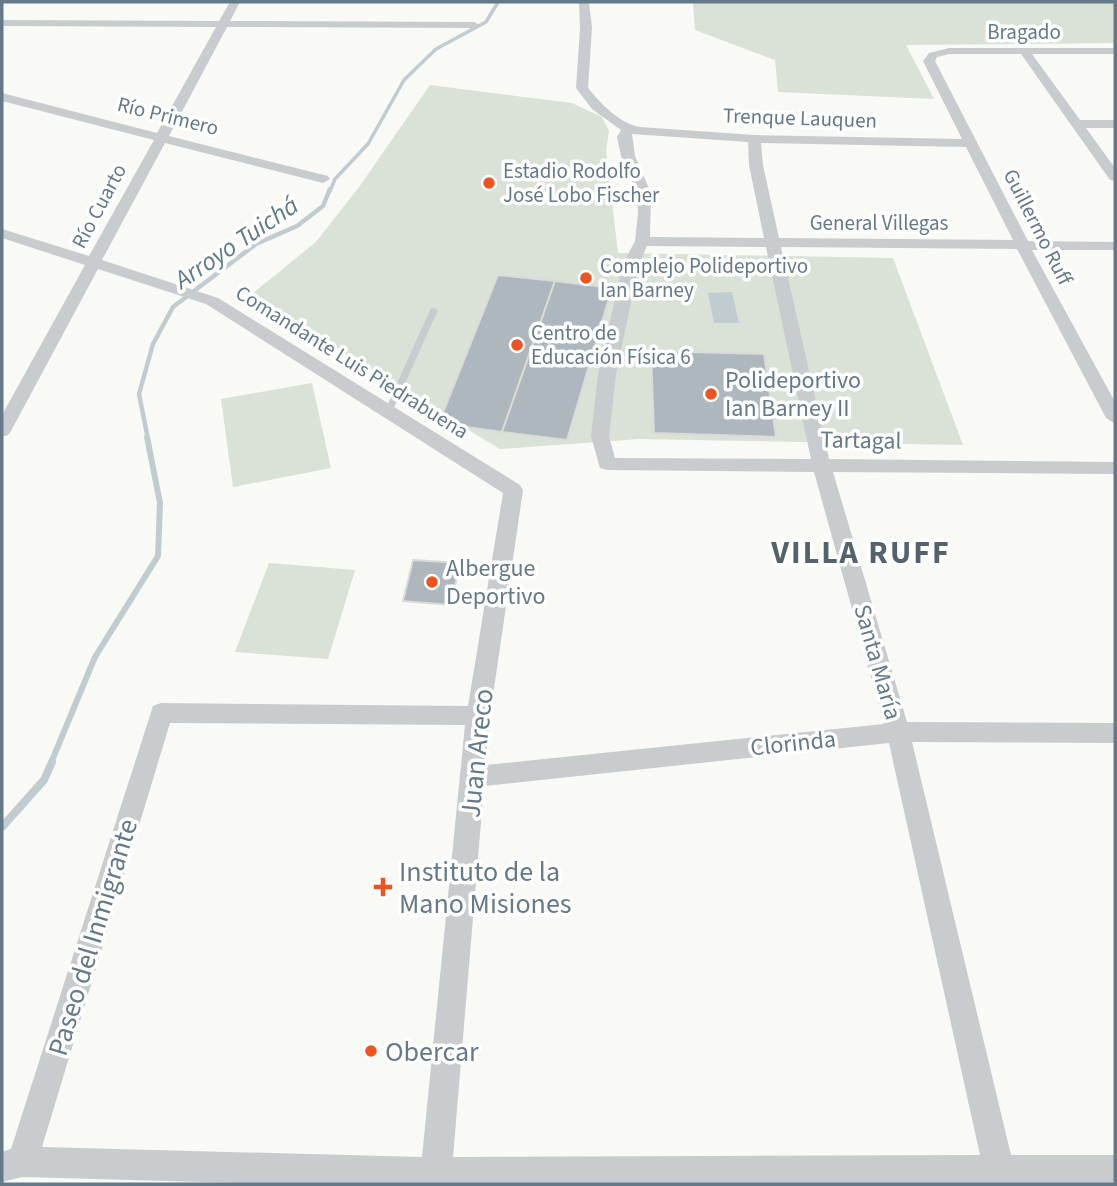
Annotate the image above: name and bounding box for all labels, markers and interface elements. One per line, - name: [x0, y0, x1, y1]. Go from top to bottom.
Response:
- street label: Bragado: [987, 17, 1061, 47]
- street label: Río Primero: [114, 89, 222, 143]
- street label: Trenque Lauquen: [722, 100, 878, 136]
- place label: Estadio Rodolfo José Lobo Fischer: [503, 156, 660, 210]
- street label: Río Cuarto: [64, 158, 134, 254]
- street label: Guillermo Ruff: [996, 164, 1080, 291]
- marker: Estadio Rodolfo José Lobo Fischer: [481, 175, 497, 191]
- water label: Arroyo Tuichá: [165, 187, 306, 299]
- street label: General Villegas: [810, 208, 949, 238]
- place label: Complejo Polideportivo Ian Barney: [600, 251, 808, 305]
- marker: Complejo Polideportivo Ian Barney: [578, 270, 594, 286]
- street label: Comandante Luis Piedrabuena: [230, 278, 474, 446]
- place label: Centro de Educación Física 6: [531, 318, 691, 372]
- marker: Centro de Educación Física 6: [509, 337, 525, 353]
- place label: Polideportivo Ian Barney II: [725, 363, 861, 426]
- marker: Polideportivo Ian Barney II: [703, 386, 719, 402]
- street label: Tartagal: [820, 422, 902, 459]
- district label: VILLA RUFF: [770, 530, 951, 576]
- place label: Albergue Deportivo: [446, 551, 545, 614]
- marker: Albergue Deportivo: [424, 574, 440, 590]
- street label: Santa María: [844, 600, 911, 724]
- street label: Juan Areco: [450, 687, 504, 820]
- street label: Clorinda: [749, 722, 837, 765]
- street label: Paseo del Inmigrante: [38, 814, 148, 1061]
- place label: Instituto de la Mano Misiones: [399, 852, 572, 924]
- marker: Instituto de la Mano Misiones: [373, 877, 393, 897]
- place label: Obercar: [385, 1032, 479, 1072]
- marker: Obercar: [363, 1043, 379, 1059]

